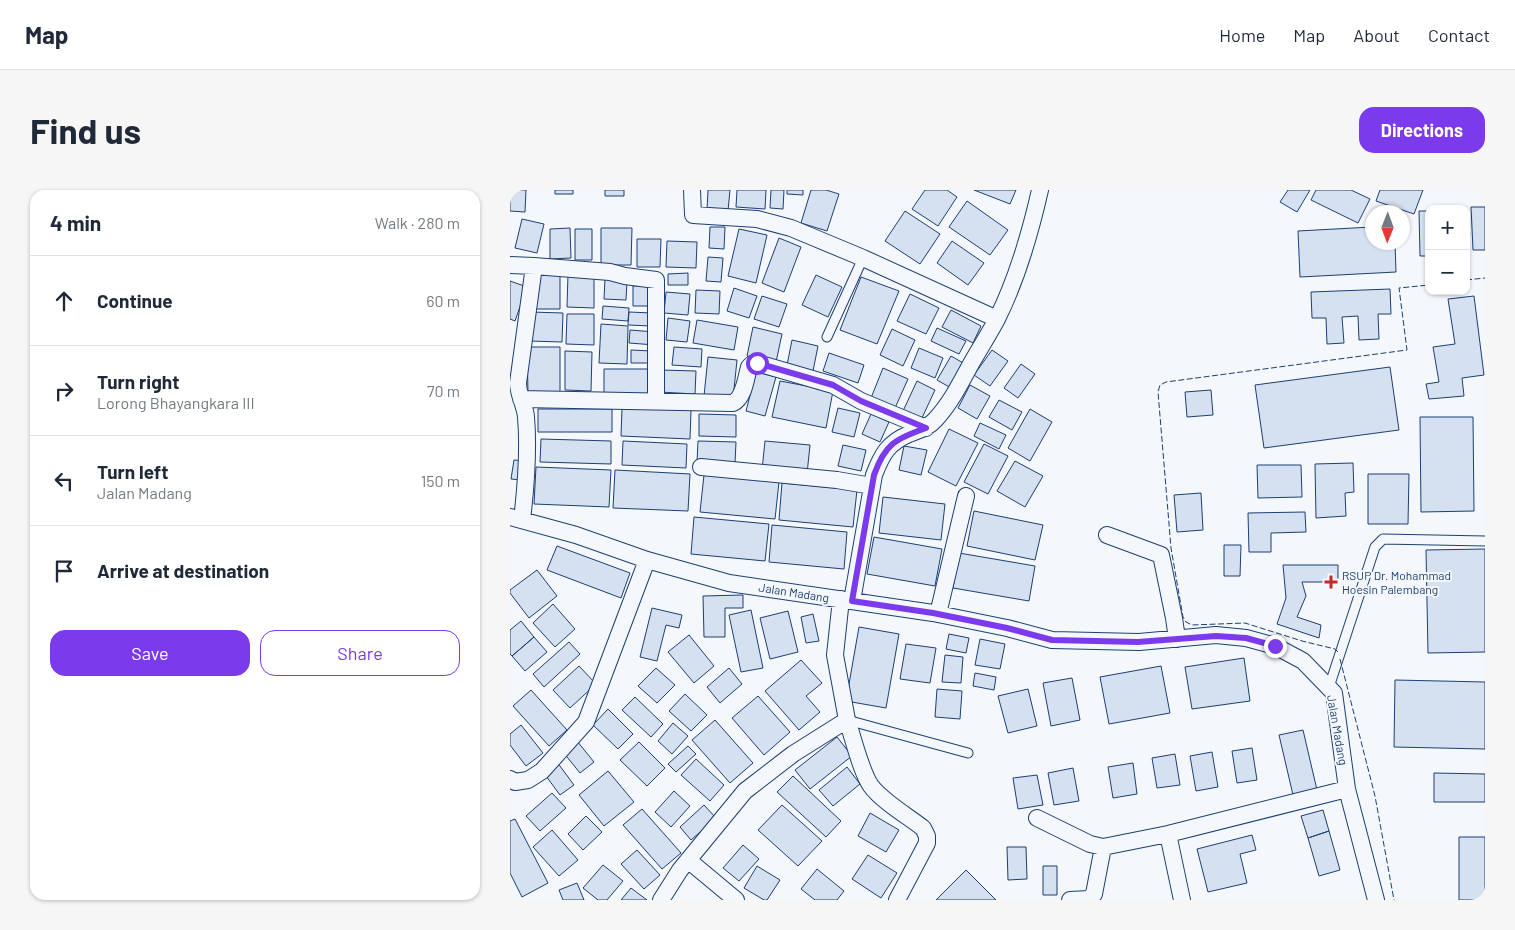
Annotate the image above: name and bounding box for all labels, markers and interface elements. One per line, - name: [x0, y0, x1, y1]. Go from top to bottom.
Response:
- text: Map: [25, 20, 68, 49]
- text: Home: [1219, 24, 1265, 46]
- text: Map: [1293, 24, 1325, 46]
- text: About: [1353, 24, 1400, 46]
- text: Contact: [1428, 24, 1490, 46]
- button: Directions: [1359, 107, 1485, 153]
- text: Find us: [30, 109, 141, 151]
- north arrow: [1365, 205, 1410, 250]
- map controls: [1425, 205, 1470, 295]
- button: +: [1425, 205, 1470, 250]
- text: 4 min: [50, 210, 101, 235]
- text: Walk · 280 m: [375, 213, 460, 232]
- button: −: [1425, 250, 1470, 295]
- icon: ahead: [50, 287, 78, 315]
- text: Continue: [97, 289, 173, 312]
- text: 60 m: [426, 291, 460, 310]
- route start: [746, 352, 769, 375]
- text: Turn right: [97, 370, 179, 393]
- icon: right: [50, 377, 78, 405]
- text: 70 m: [427, 381, 460, 400]
- text: Lorong Bhayangkara III: [97, 393, 255, 412]
- text: Turn left: [97, 460, 168, 483]
- icon: left: [50, 467, 78, 495]
- text: 150 m: [421, 471, 460, 490]
- text: Jalan Madang: [97, 483, 192, 502]
- icon: arrive: [50, 557, 78, 585]
- text: Arrive at destination: [97, 559, 269, 582]
- place label: RSUP Dr. Mohammad Hoesin Palembang: [1342, 568, 1451, 596]
- marker: RSUP Dr. Mohammad Hoesin Palembang: [1324, 575, 1338, 589]
- street label: Jalan Madang: [758, 580, 830, 604]
- button: Save: [50, 630, 250, 676]
- button: Share: [260, 630, 460, 676]
- route end: [1264, 635, 1287, 658]
- street label: Jalan Madang: [1325, 694, 1351, 766]

